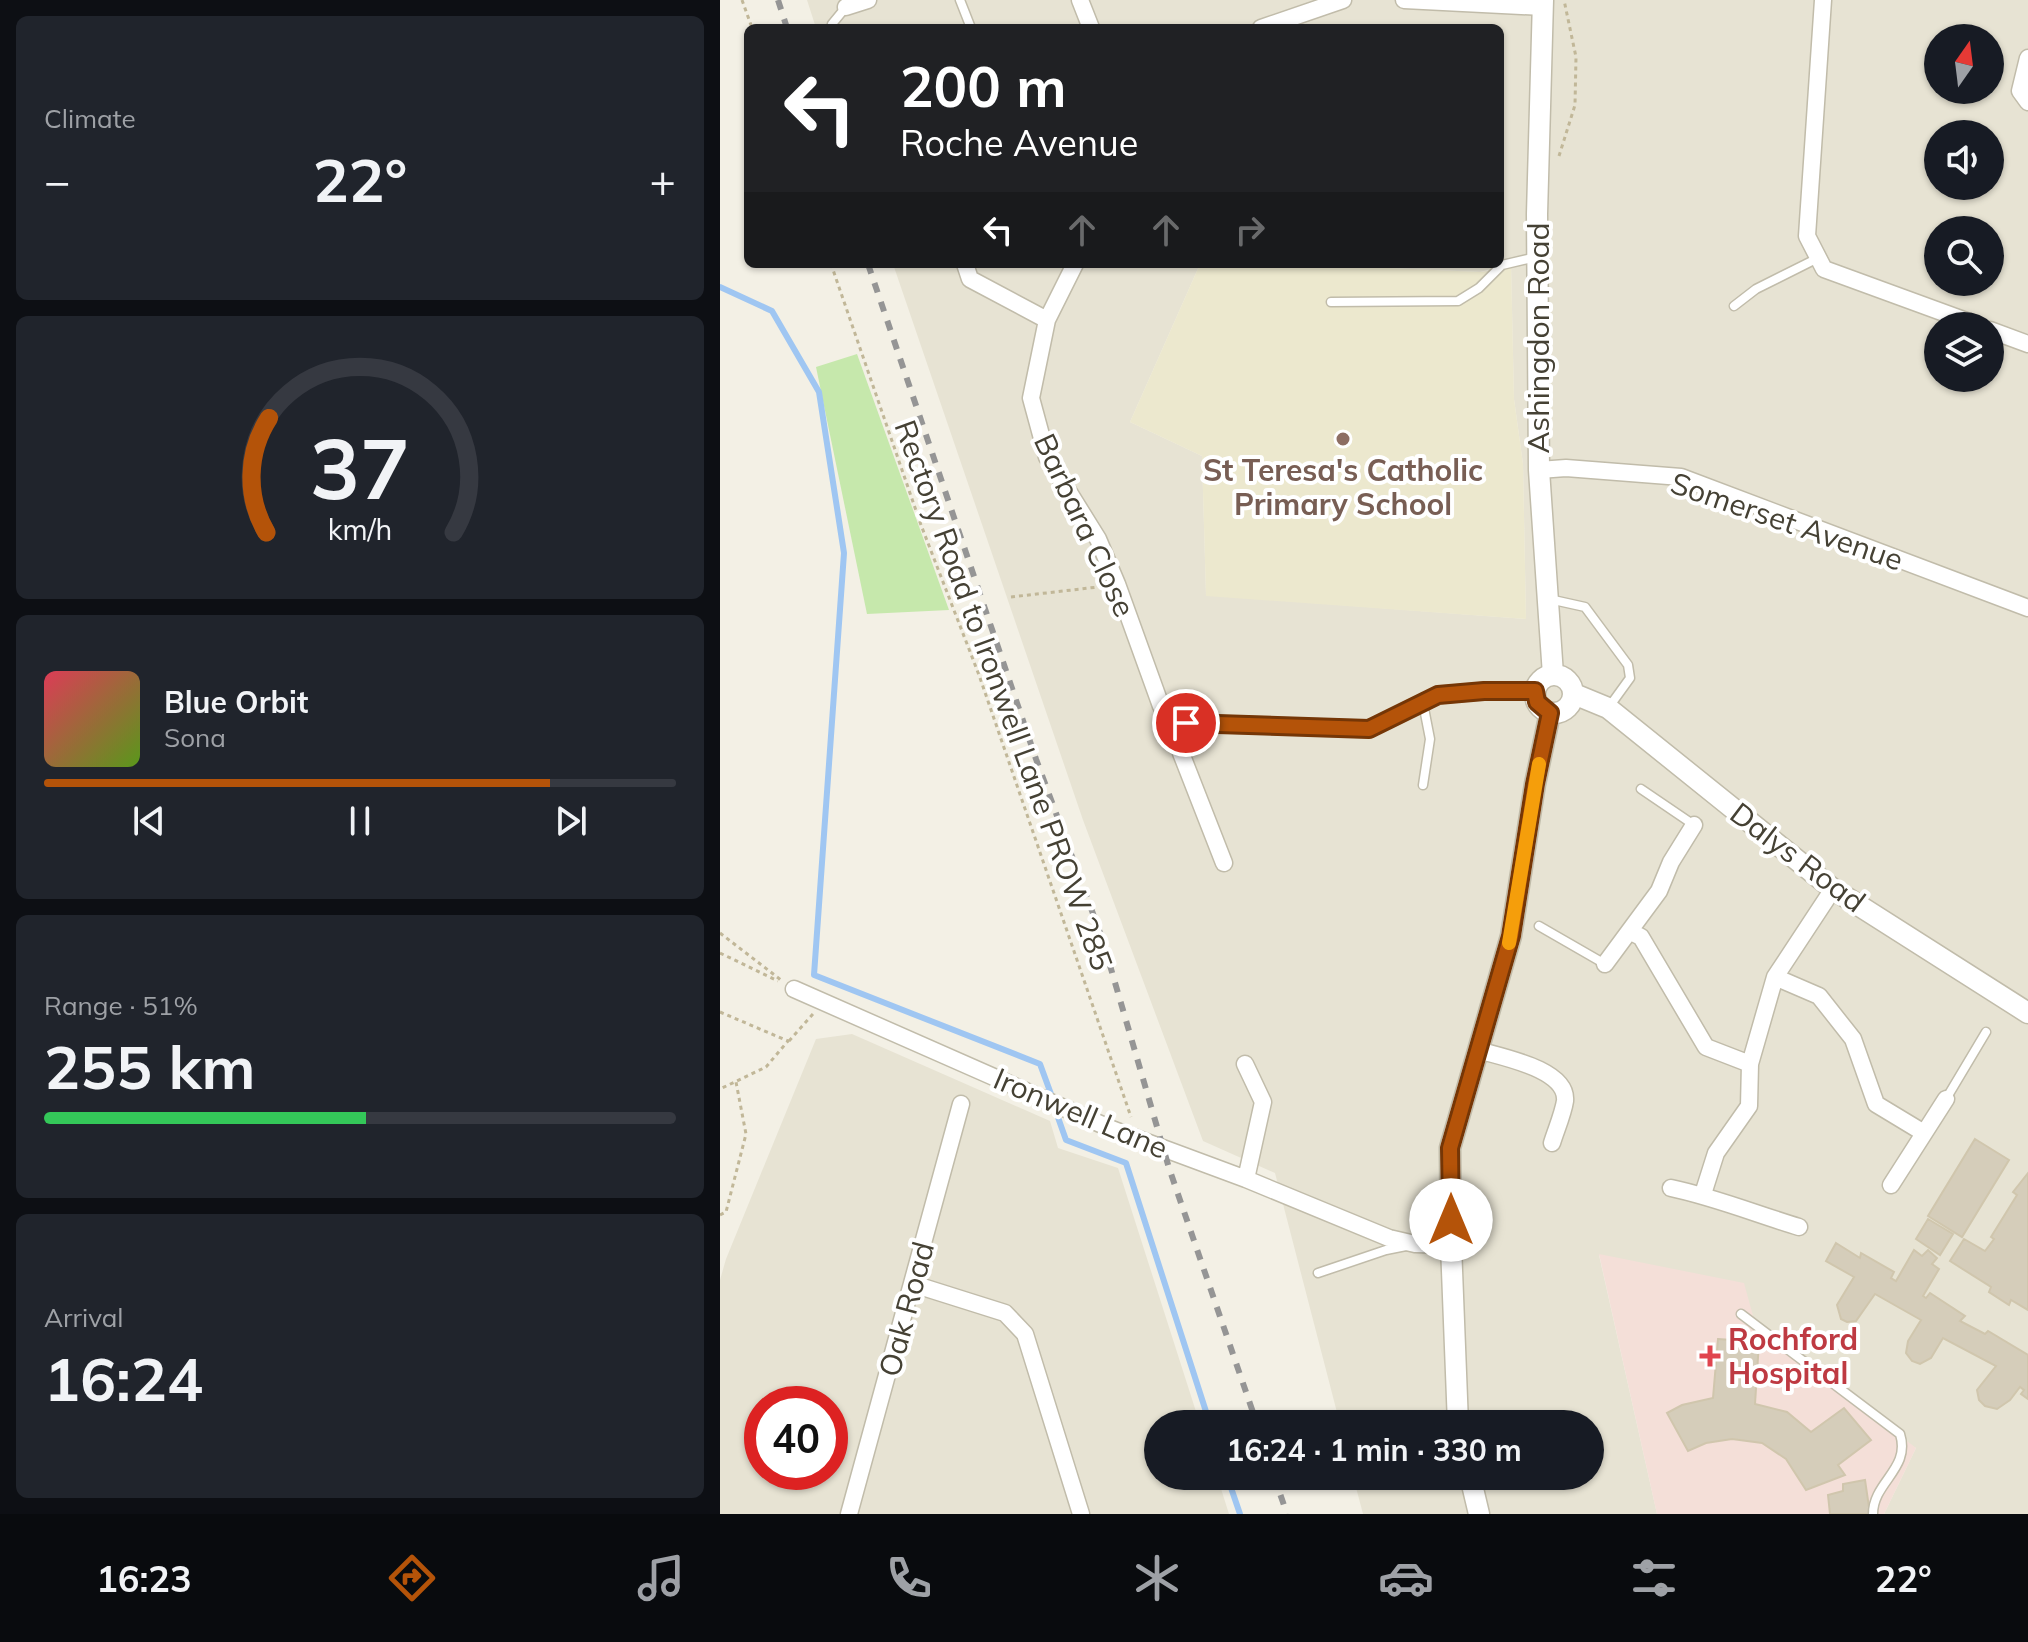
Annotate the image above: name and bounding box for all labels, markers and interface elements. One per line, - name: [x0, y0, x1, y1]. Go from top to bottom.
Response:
- north arrow: [1924, 24, 2004, 104]
- map controls: [1924, 24, 2004, 392]
- text: 200 m: [900, 51, 1067, 121]
- icon: left: [768, 56, 872, 160]
- text: Climate: [44, 102, 136, 135]
- text: Roche Avenue: [900, 120, 1138, 165]
- button: sound: [1924, 120, 2004, 200]
- text: 22°: [313, 142, 407, 217]
- text: −: [44, 153, 70, 208]
- text: +: [650, 153, 676, 208]
- icon: left: [976, 208, 1020, 252]
- icon: ahead: [1060, 208, 1104, 252]
- icon: ahead: [1144, 208, 1188, 252]
- icon: right: [1228, 208, 1272, 252]
- button: search: [1924, 216, 2004, 296]
- street label: Ashingdon Road: [1519, 222, 1557, 454]
- button: layers: [1924, 312, 2004, 392]
- text: 37: [310, 415, 410, 520]
- street label: Rectory Road to Ironwell Lane PROW 285: [886, 415, 1122, 975]
- street label: Barbara Close: [1026, 427, 1144, 623]
- marker: St Teresa's Catholic Primary School: [1334, 430, 1352, 448]
- place label: St Teresa's Catholic Primary School: [1203, 451, 1483, 523]
- street label: Somerset Avenue: [1666, 463, 1908, 579]
- text: km/h: [328, 512, 392, 548]
- text: Blue Orbit: [164, 683, 308, 721]
- pin: [1152, 689, 1220, 757]
- icon: arrive: [1164, 701, 1208, 745]
- text: Sona: [164, 721, 226, 754]
- street label: Dalys Road: [1723, 794, 1873, 920]
- icon: previous: [127, 799, 171, 843]
- icon: pause: [338, 799, 382, 843]
- icon: next: [549, 799, 593, 843]
- text: Range · 51%: [44, 989, 198, 1022]
- text: 255 km: [44, 1029, 256, 1104]
- street label: Ironwell Lane: [988, 1059, 1174, 1167]
- position arrow: [1409, 1178, 1493, 1262]
- street label: Oak Road: [870, 1237, 942, 1381]
- text: Arrival: [44, 1301, 124, 1334]
- place label: Rochford Hospital: [1728, 1320, 1858, 1392]
- text: 16:24: [44, 1341, 203, 1416]
- marker: Rochford Hospital: [1699, 1345, 1721, 1367]
- speed limit sign: 40: [744, 1386, 848, 1490]
- text: 16:24 · 1 min · 330 m: [1226, 1431, 1522, 1469]
- icon: directions: [384, 1550, 440, 1606]
- icon: music: [633, 1550, 689, 1606]
- icon: phone: [881, 1550, 937, 1606]
- icon: climate: [1129, 1550, 1185, 1606]
- icon: car: [1378, 1550, 1434, 1606]
- icon: filters: [1626, 1550, 1682, 1606]
- text: 16:23: [96, 1556, 192, 1601]
- text: 22°: [1875, 1556, 1932, 1601]

